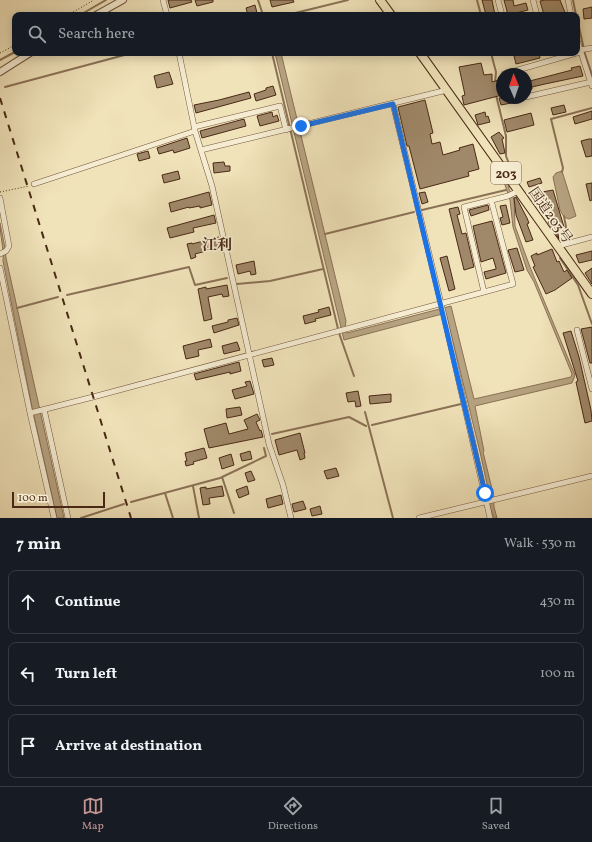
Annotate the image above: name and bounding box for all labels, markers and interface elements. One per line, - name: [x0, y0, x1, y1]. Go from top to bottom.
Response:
- search box: [12, 12, 580, 56]
- icon: search: [26, 23, 48, 45]
- text: Search here: [58, 24, 135, 45]
- north arrow: [496, 68, 532, 104]
- route end: [292, 117, 310, 135]
- road number: 203: [491, 162, 521, 184]
- street label: 国道203号: [523, 184, 576, 248]
- district label: 江利: [202, 236, 232, 257]
- route start: [476, 484, 494, 502]
- scale bar: [12, 490, 105, 509]
- text: 100 m: [18, 491, 48, 506]
- text: 7 min: [16, 533, 61, 556]
- text: Walk · 530 m: [504, 535, 576, 553]
- icon: ahead: [17, 591, 39, 613]
- text: Continue: [55, 592, 120, 613]
- text: 430 m: [539, 593, 575, 611]
- icon: left: [17, 663, 39, 685]
- text: Turn left: [55, 664, 117, 685]
- text: 100 m: [540, 665, 575, 683]
- icon: arrive: [17, 735, 39, 757]
- text: Arrive at destination: [55, 736, 202, 757]
- tab: Map: [82, 795, 104, 834]
- tab: Directions: [268, 795, 318, 834]
- tab: Saved: [482, 795, 510, 834]

